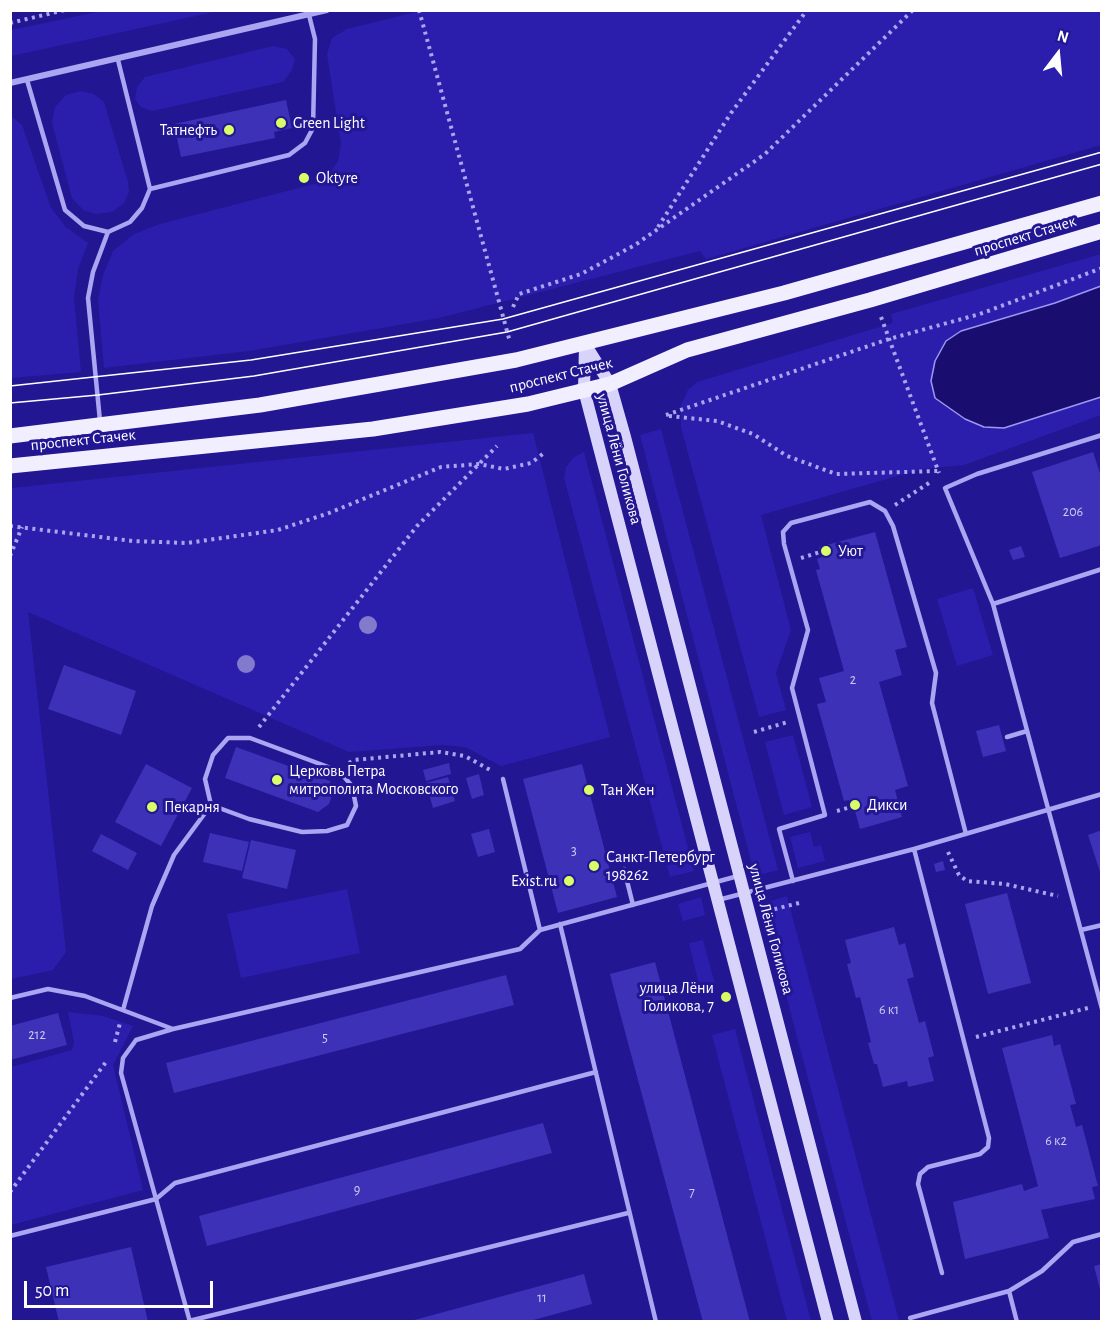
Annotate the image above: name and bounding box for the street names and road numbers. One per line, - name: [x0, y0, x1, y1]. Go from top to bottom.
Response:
- street label: проспект Стачек: [972, 211, 1078, 261]
- street label: проспект Стачек: [507, 353, 615, 397]
- street label: улица Лёни Голикова: [592, 391, 646, 527]
- street label: проспект Стачек: [29, 425, 137, 455]
- street label: улица Лёни Голикова: [744, 861, 798, 997]

